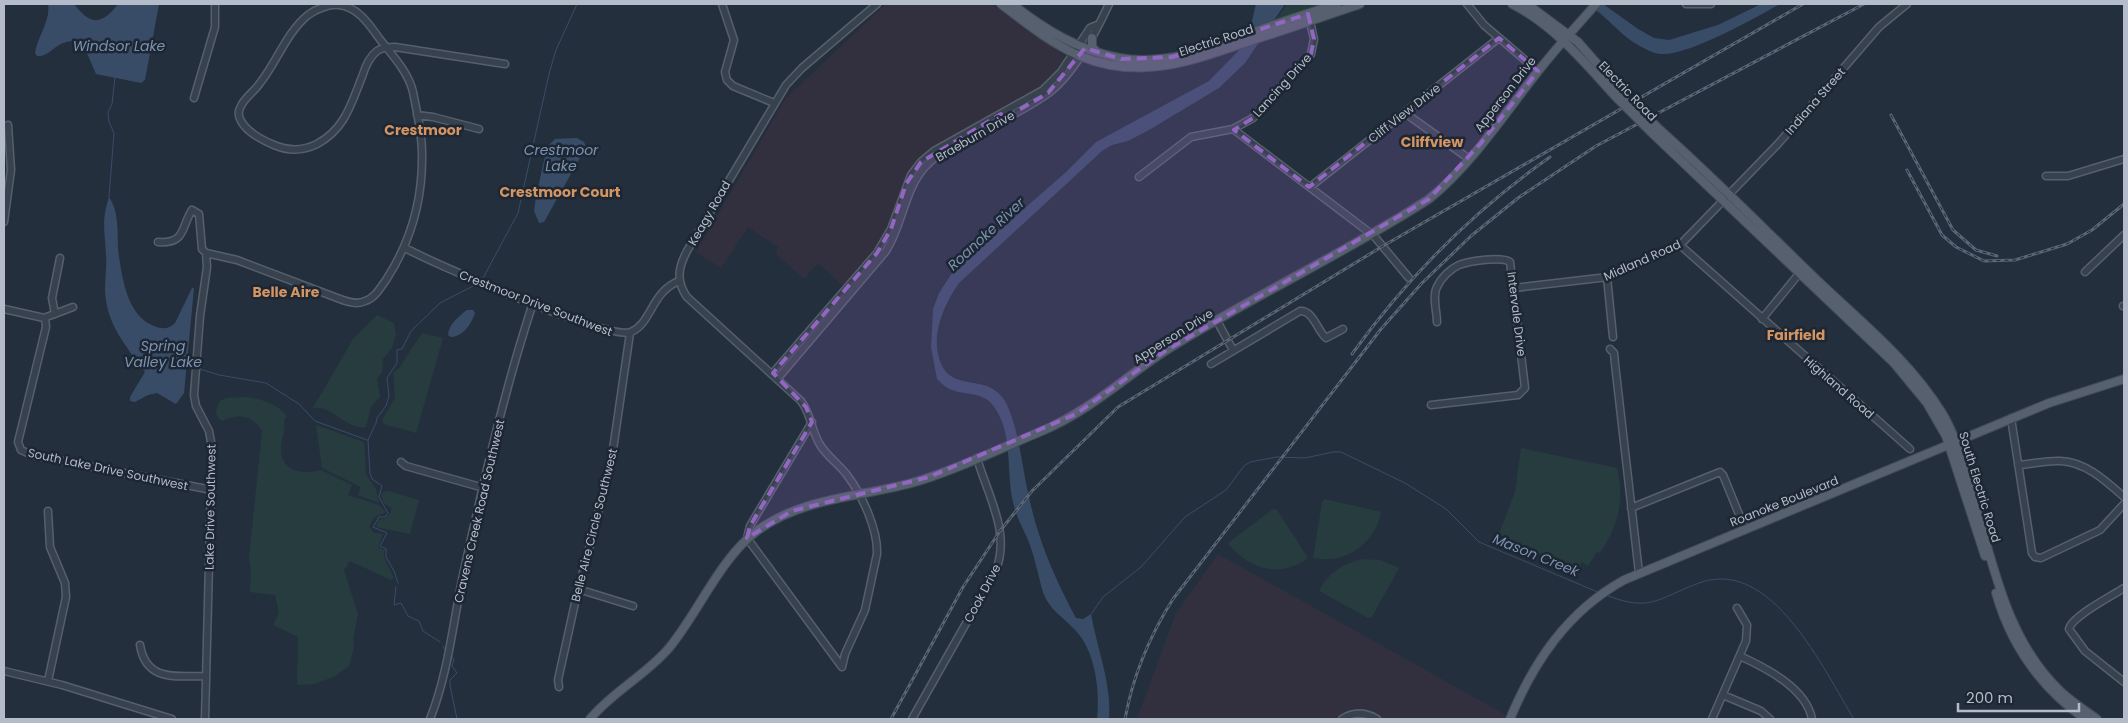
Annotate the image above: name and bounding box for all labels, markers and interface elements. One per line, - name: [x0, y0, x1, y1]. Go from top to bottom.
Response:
- street label: Electric Road: [1177, 20, 1255, 60]
- water label: Windsor Lake: [73, 36, 166, 56]
- street label: Lancing Drive: [1249, 49, 1315, 121]
- street label: Apperson Drive: [1470, 53, 1540, 135]
- street label: Electric Road: [1595, 57, 1661, 125]
- street label: Indiana Street: [1781, 64, 1849, 138]
- street label: Cliff View Drive: [1364, 79, 1444, 147]
- street label: Braeburn Drive: [932, 106, 1018, 166]
- district label: Crestmoor: [384, 120, 462, 140]
- district label: Cliffview: [1401, 132, 1464, 152]
- water label: Crestmoor Lake: [524, 140, 599, 176]
- street label: Keagy Road: [684, 178, 734, 248]
- district label: Crestmoor Court: [499, 182, 621, 202]
- water label: Roanoke River: [943, 193, 1029, 275]
- street label: Midland Road: [1601, 235, 1683, 285]
- street label: Crestmoor Drive Southwest: [457, 266, 615, 340]
- street label: Intervale Drive: [1503, 271, 1531, 357]
- district label: Belle Aire: [253, 282, 320, 302]
- street label: Apperson Drive: [1130, 305, 1216, 367]
- district label: Fairfield: [1767, 325, 1825, 345]
- water label: Spring Valley Lake: [124, 336, 202, 372]
- street label: Highland Road: [1800, 352, 1878, 422]
- street label: Cravens Creek Road Southwest: [450, 418, 508, 604]
- street label: South Electric Road: [1955, 430, 2005, 544]
- street label: South Lake Drive Southwest: [26, 444, 190, 494]
- street label: Lake Drive Southwest: [200, 444, 220, 570]
- street label: Belle Aire Circle Southwest: [567, 447, 621, 603]
- street label: Roanoke Boulevard: [1727, 471, 1841, 531]
- water label: Mason Creek: [1490, 529, 1583, 582]
- street label: Cook Drive: [959, 561, 1005, 625]
- scale bar: [1958, 680, 2079, 712]
- text: 200 m: [1966, 687, 2013, 708]

